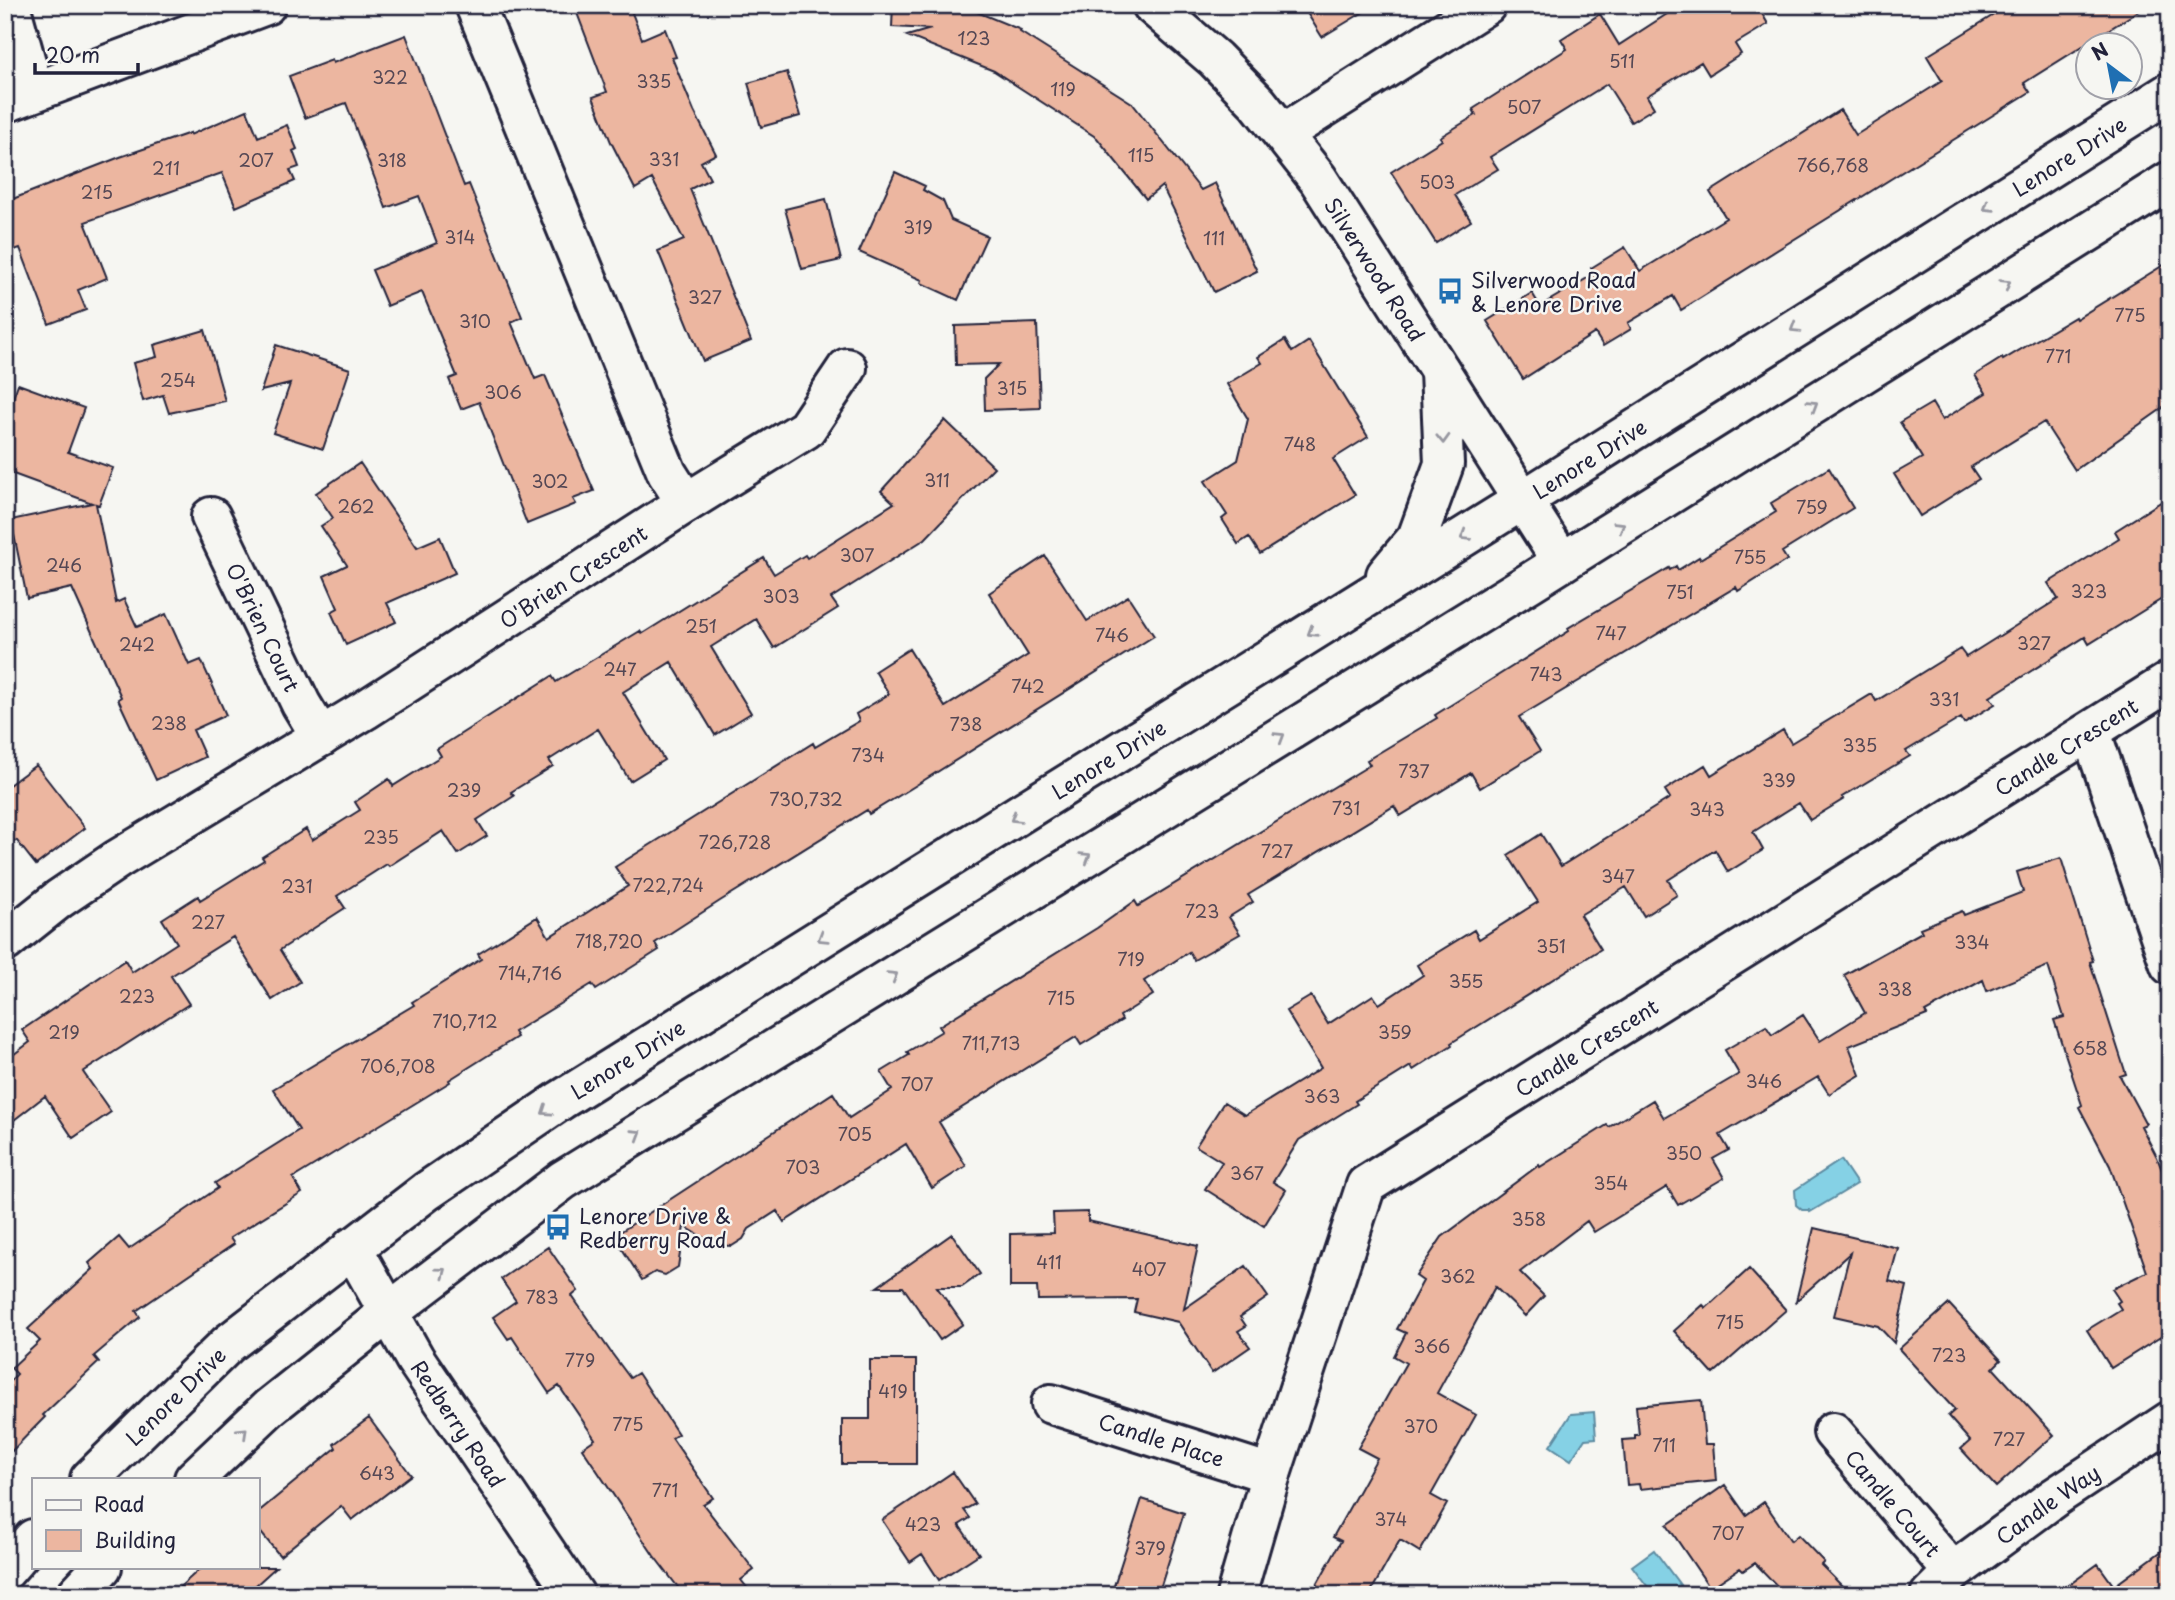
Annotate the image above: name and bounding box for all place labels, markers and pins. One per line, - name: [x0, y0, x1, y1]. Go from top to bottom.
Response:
- place label: Silverwood Road & Lenore Drive: [1471, 263, 1637, 319]
- bus stop icon: Silverwood Road & Lenore Drive: [1435, 276, 1465, 306]
- place label: Lenore Drive & Redberry Road: [579, 1199, 731, 1255]
- bus stop icon: Lenore Drive & Redberry Road: [543, 1212, 573, 1242]

